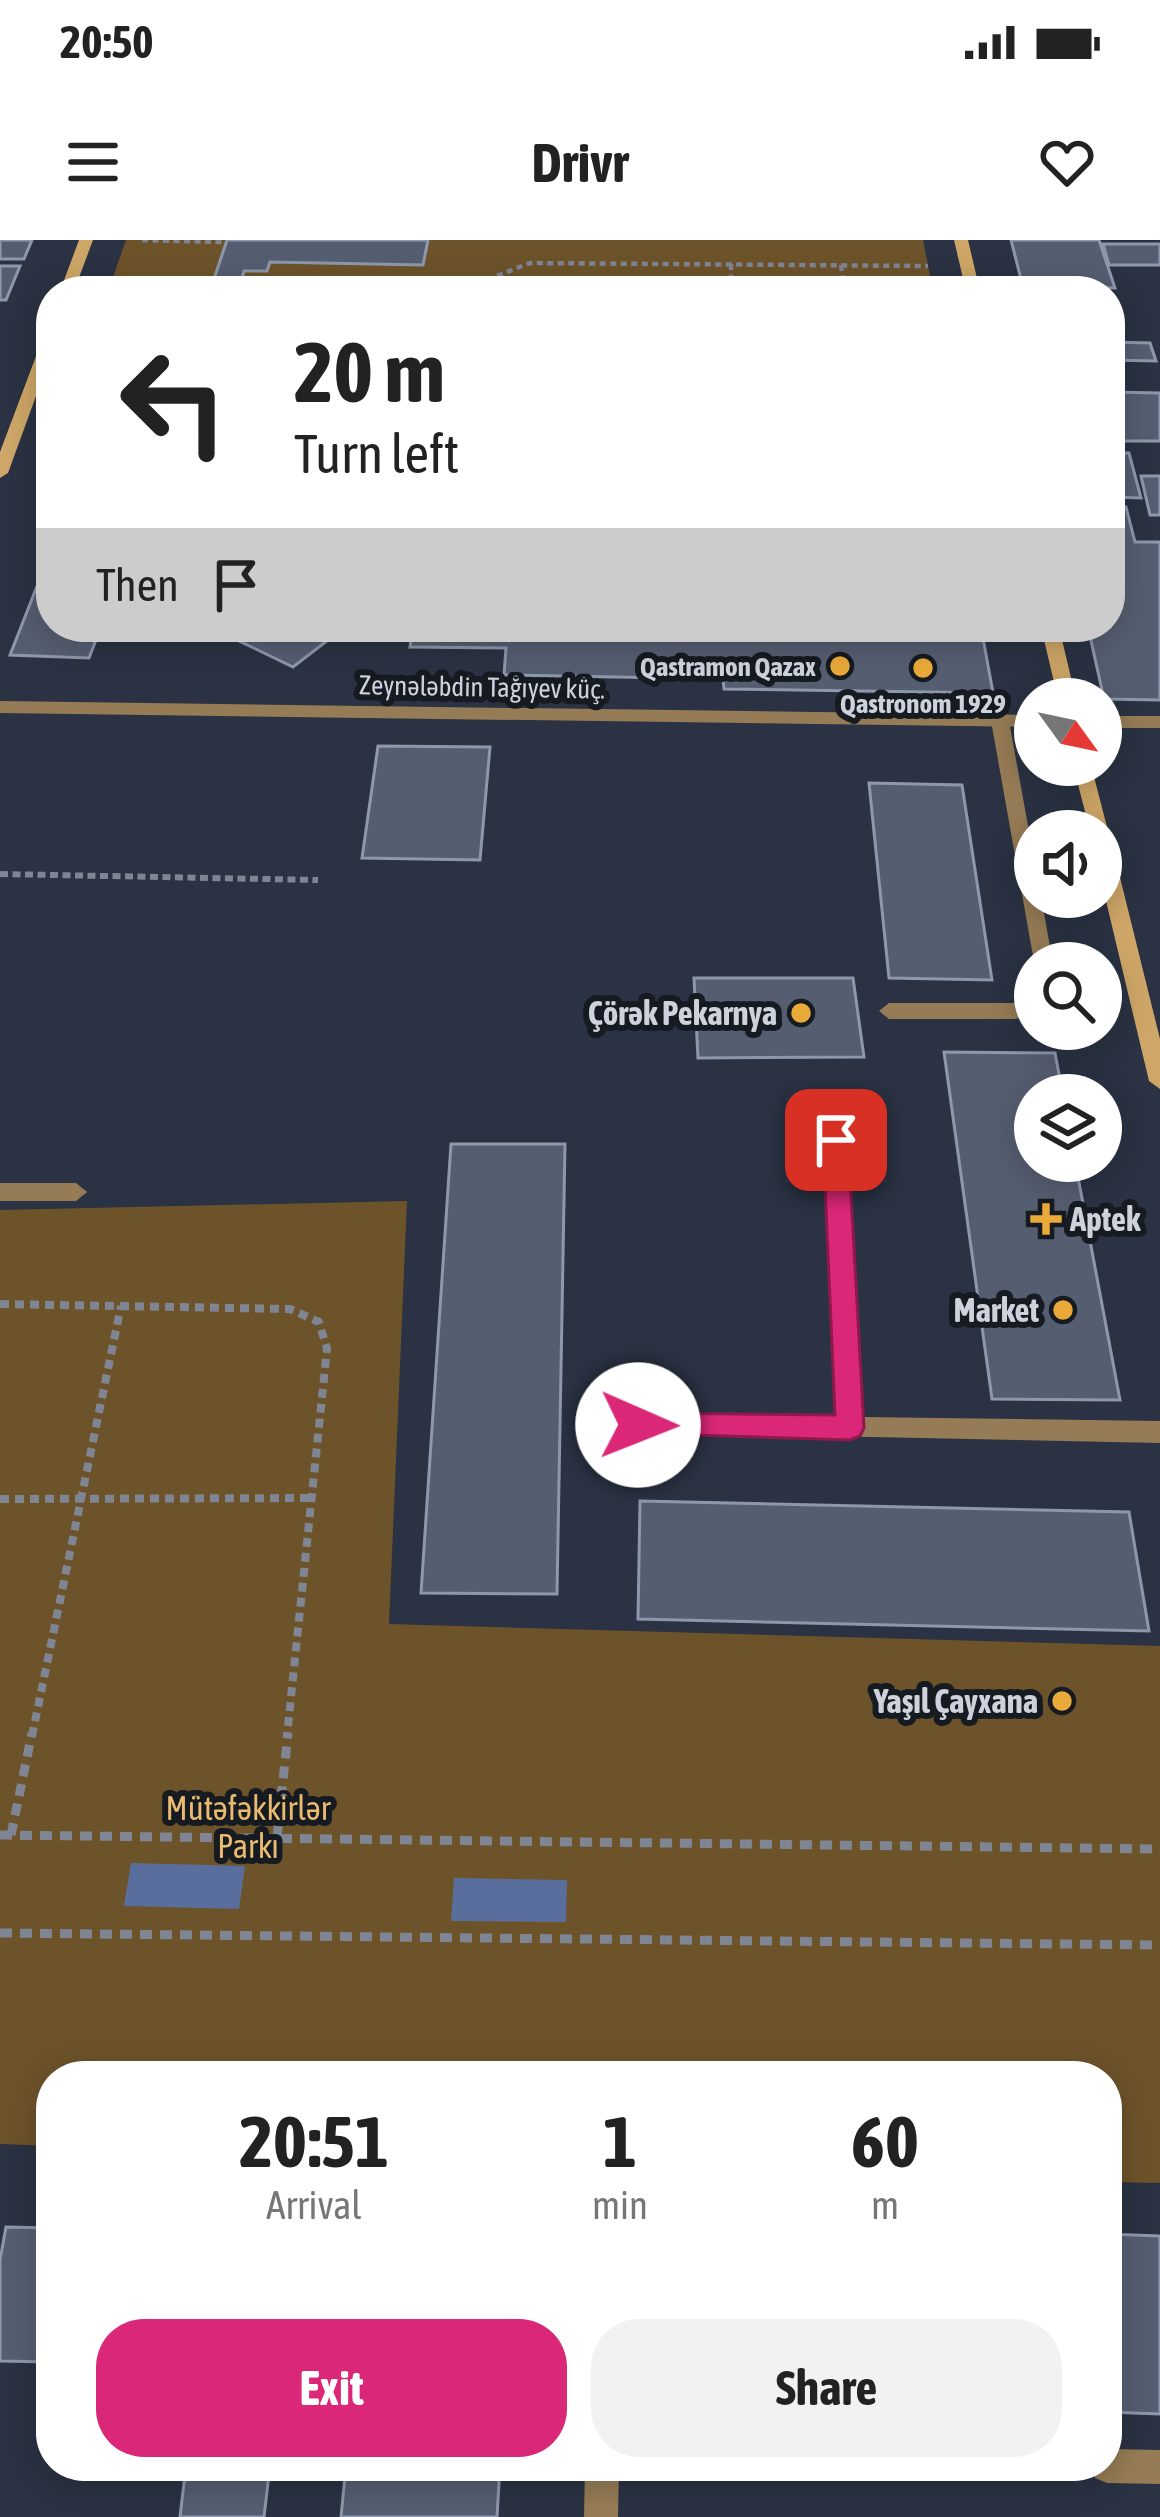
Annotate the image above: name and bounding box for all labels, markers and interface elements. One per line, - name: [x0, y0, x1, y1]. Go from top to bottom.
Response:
- text: 20:50: [60, 16, 154, 68]
- icon: menu: [60, 129, 126, 195]
- icon: heart: [1034, 129, 1100, 195]
- text: Drivr: [532, 132, 628, 193]
- icon: left: [96, 324, 252, 480]
- text: 20 m: [294, 324, 445, 420]
- text: Turn left: [294, 423, 459, 484]
- icon: arrive: [203, 552, 269, 618]
- text: Then: [96, 559, 179, 611]
- place label: Qastramon Qazax: [640, 651, 816, 682]
- marker: Qastramon Qazax: [827, 653, 853, 679]
- marker: Qastronom 1929: [910, 655, 936, 681]
- street label: Zeynələbdin Tağıyev küç.: [359, 669, 605, 705]
- north arrow: [1014, 678, 1122, 786]
- map controls: [1014, 678, 1122, 1182]
- place label: Qastronom 1929: [840, 688, 1006, 719]
- button: sound: [1014, 810, 1122, 918]
- button: search: [1014, 942, 1122, 1050]
- place label: Çörək Pekarnya: [588, 994, 777, 1032]
- marker: Çörək Pekarnya: [788, 1000, 814, 1026]
- button: layers: [1014, 1074, 1122, 1182]
- pin: [785, 1089, 887, 1191]
- icon: arrive: [803, 1107, 869, 1173]
- place label: Aptek: [1069, 1200, 1141, 1238]
- marker: Aptek: [1033, 1206, 1059, 1232]
- place label: Market: [953, 1291, 1039, 1329]
- marker: Market: [1050, 1297, 1076, 1323]
- position arrow: [575, 1362, 701, 1488]
- place label: Yaşıl Çayxana: [873, 1682, 1038, 1720]
- marker: Yaşıl Çayxana: [1049, 1688, 1075, 1714]
- park label: Mütəfəkkirlər Parkı: [166, 1789, 332, 1865]
- text: 20:51: [239, 2100, 389, 2182]
- text: 1: [603, 2100, 637, 2182]
- text: 60: [851, 2100, 919, 2182]
- text: Arrival: [266, 2183, 362, 2227]
- text: min: [592, 2183, 648, 2227]
- text: m: [871, 2183, 899, 2227]
- button: Exit: [96, 2319, 567, 2457]
- button: Share: [591, 2319, 1062, 2457]

